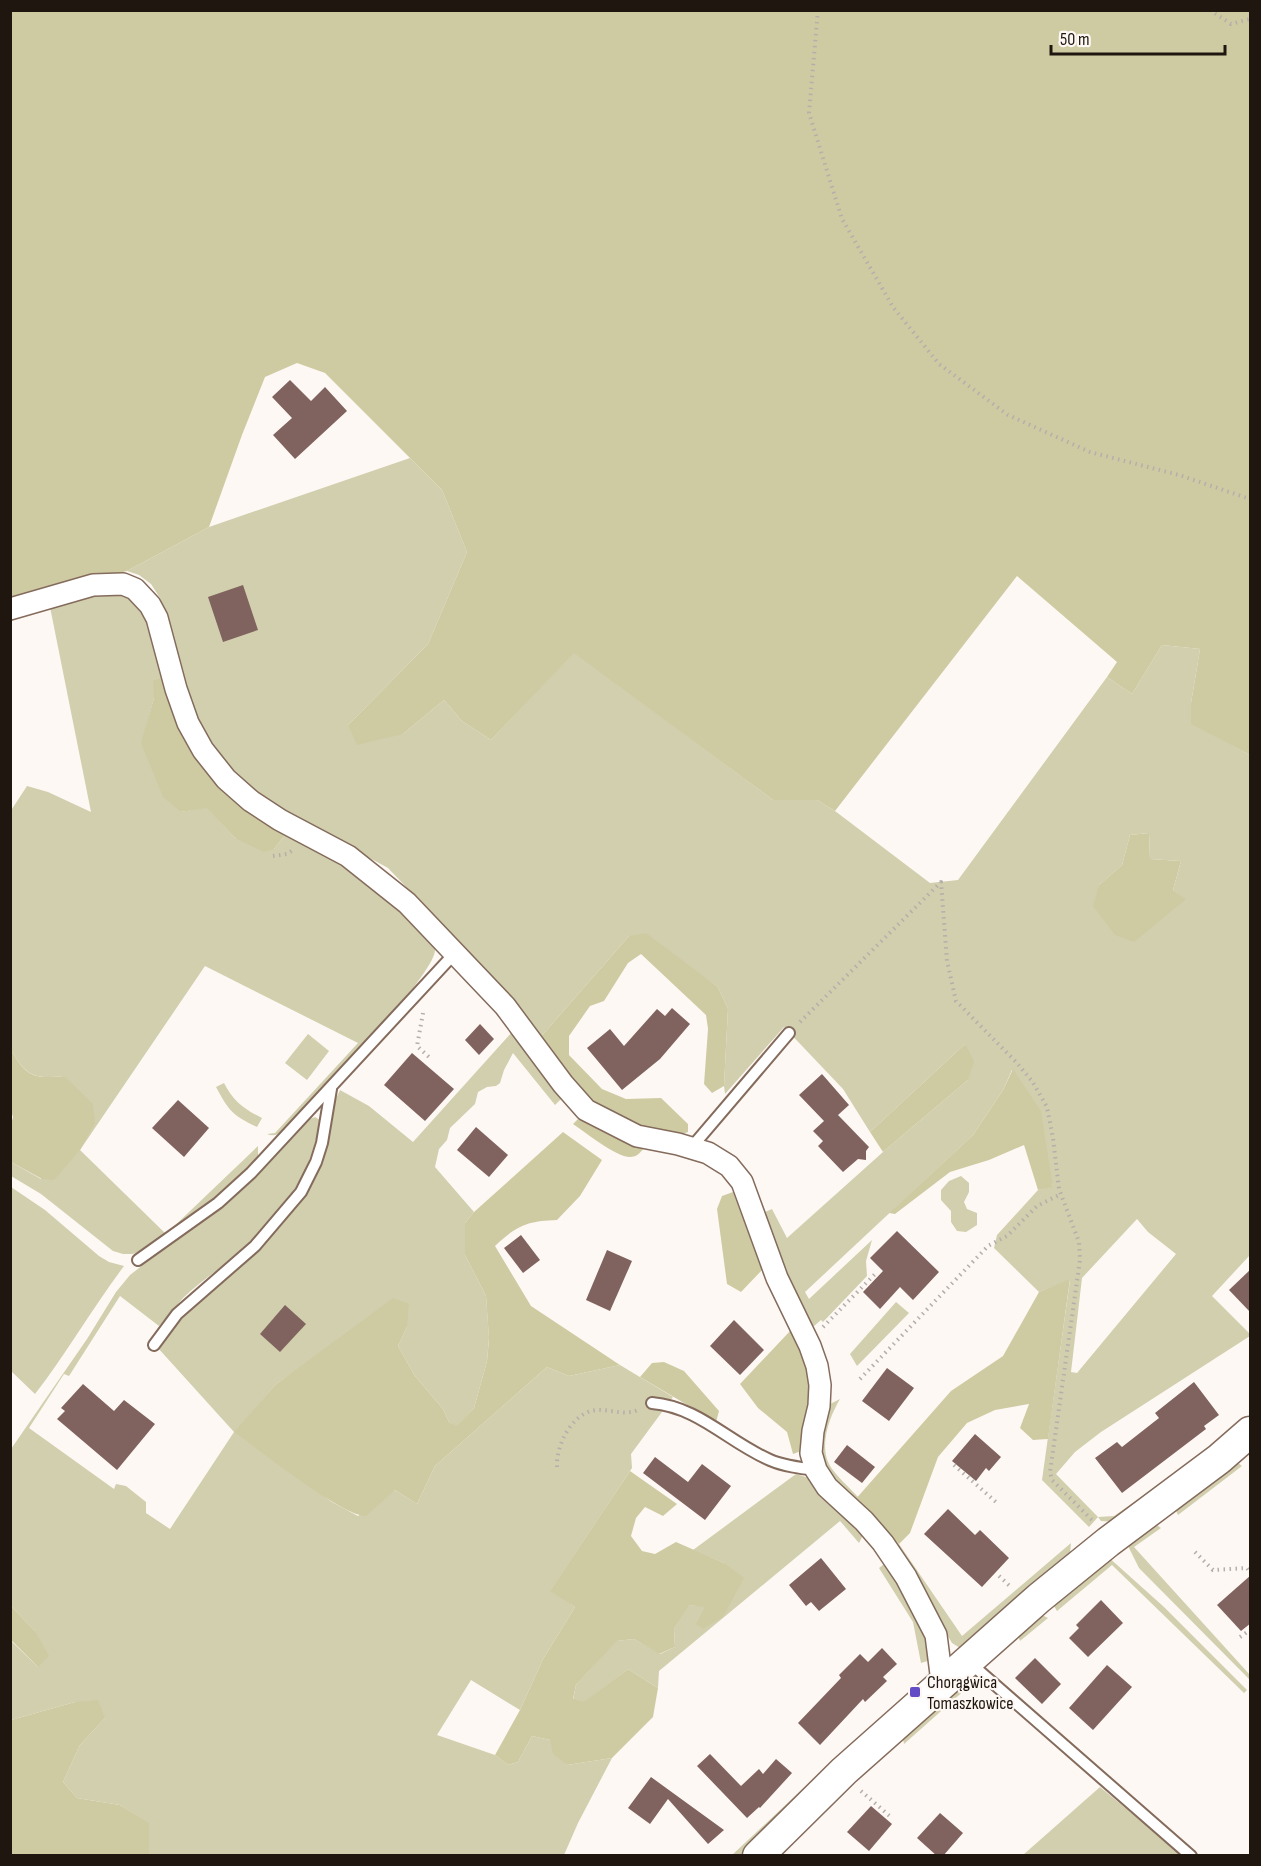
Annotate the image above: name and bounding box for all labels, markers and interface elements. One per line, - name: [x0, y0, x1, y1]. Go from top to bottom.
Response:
- scale bar: [1051, 18, 1225, 56]
- text: 50 m: [1060, 29, 1090, 50]
- place label: Chorągwica Tomaszkowice: [927, 1672, 1014, 1714]
- marker: Chorągwica Tomaszkowice: [908, 1685, 922, 1699]

